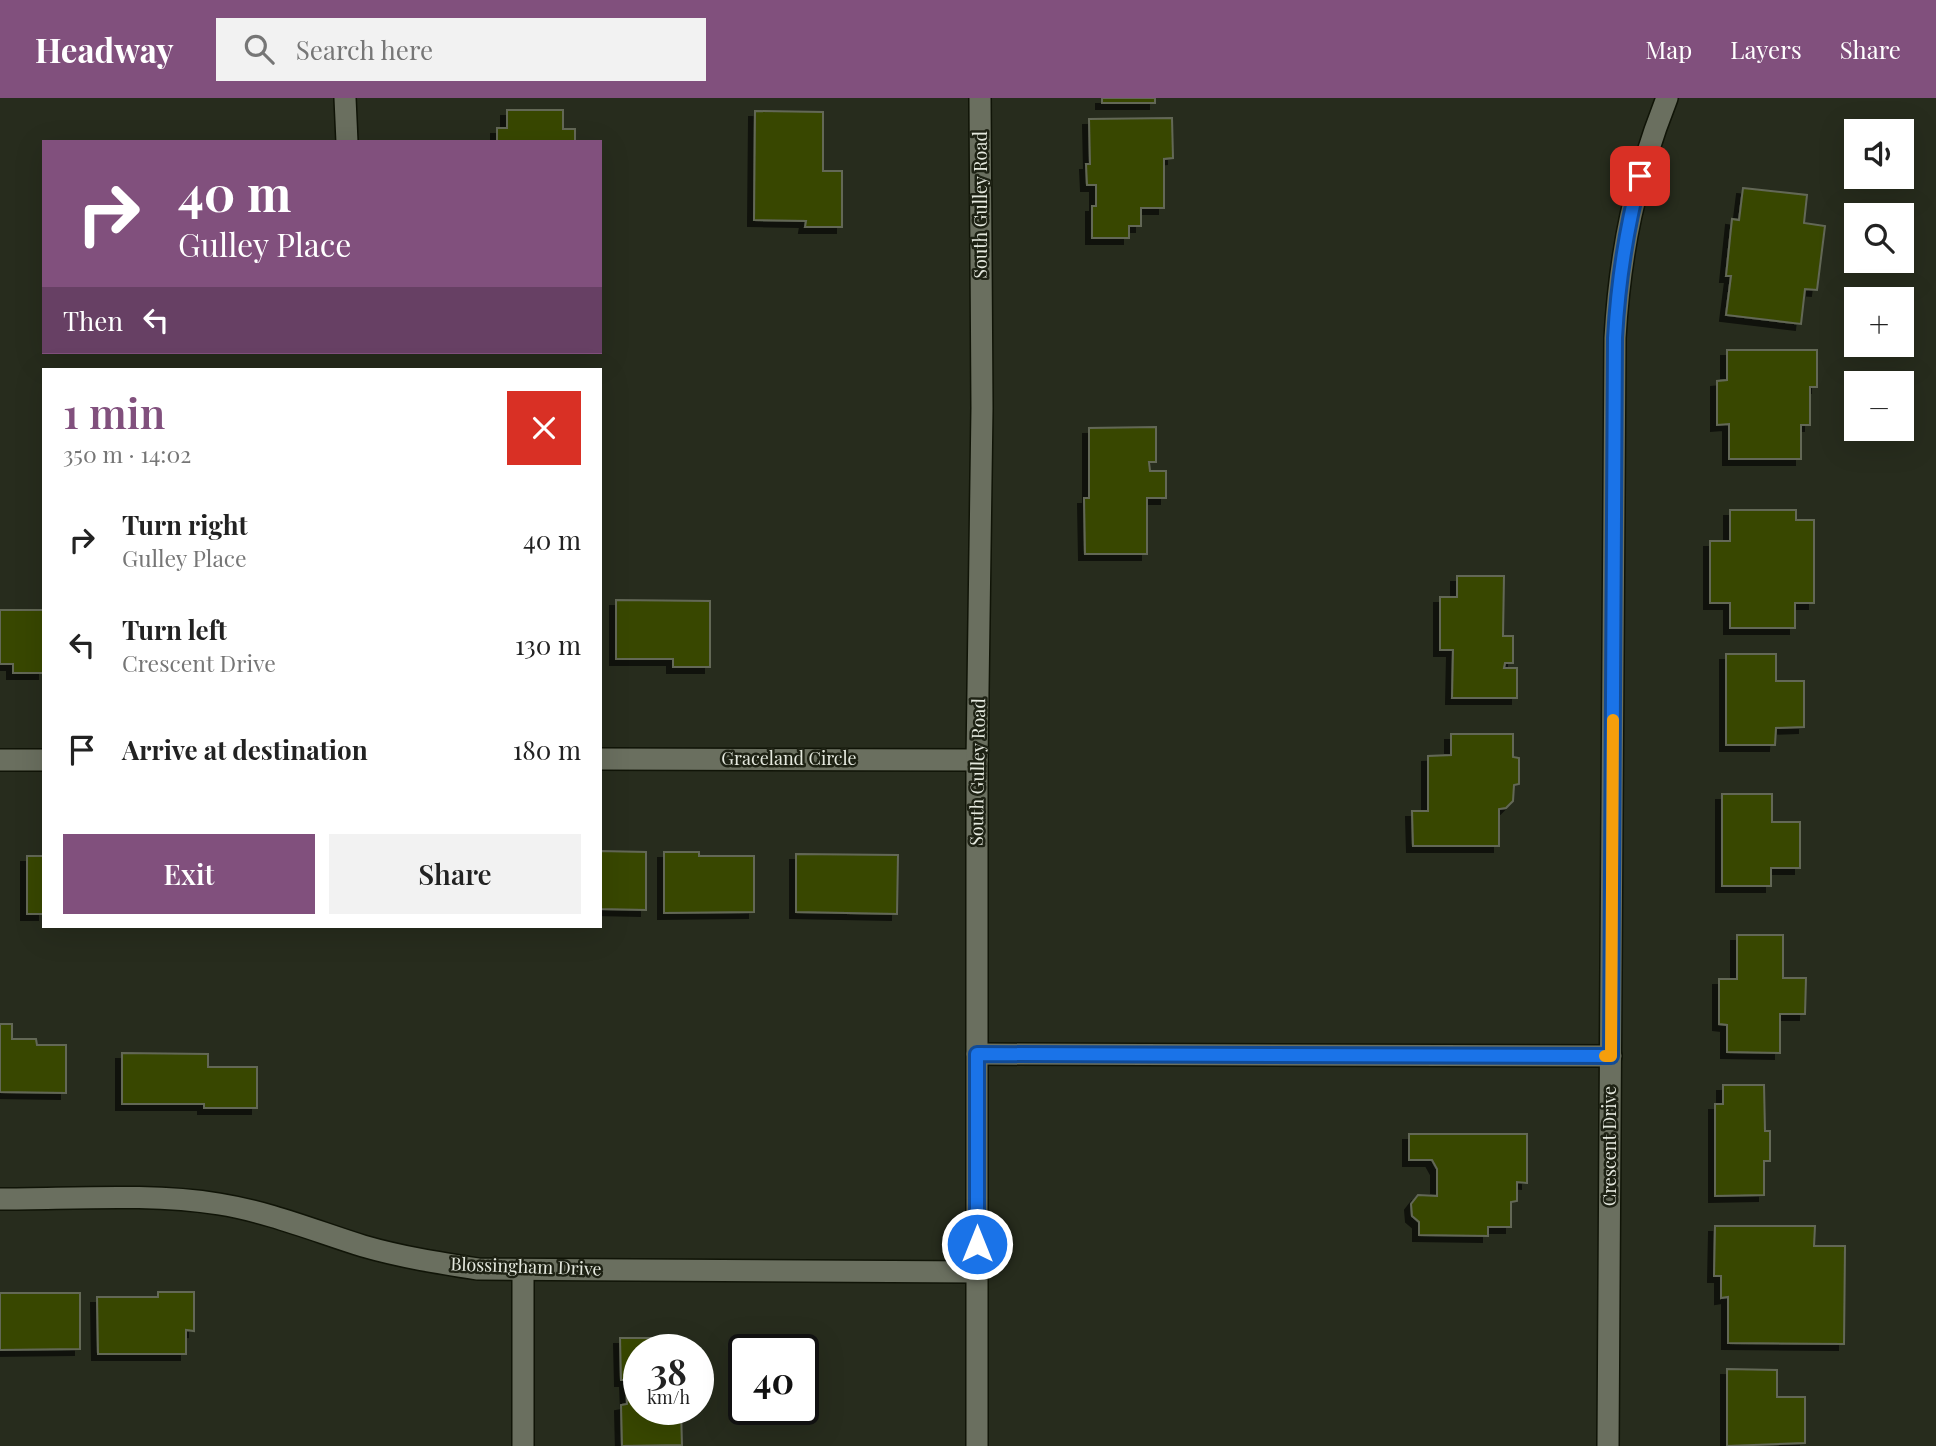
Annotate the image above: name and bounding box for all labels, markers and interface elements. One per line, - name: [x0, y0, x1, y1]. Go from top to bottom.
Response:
- search box: [216, 18, 706, 81]
- text: Headway: [35, 27, 174, 71]
- icon: search: [240, 30, 278, 68]
- text: Search here: [296, 32, 433, 67]
- text: Map: [1646, 33, 1692, 65]
- text: Layers: [1730, 33, 1802, 65]
- text: Share: [1840, 33, 1901, 65]
- map controls: [1844, 119, 1914, 441]
- button: sound: [1844, 119, 1914, 189]
- street label: South Gulley Road: [968, 131, 992, 279]
- pin: [1610, 146, 1670, 206]
- icon: arrive: [1621, 157, 1659, 195]
- text: 40 m: [178, 159, 291, 224]
- icon: right: [63, 168, 154, 259]
- button: search: [1844, 203, 1914, 273]
- text: Gulley Place: [178, 222, 351, 265]
- button: +: [1844, 287, 1914, 357]
- icon: left: [137, 301, 175, 339]
- text: Then: [63, 303, 123, 338]
- button: −: [1844, 371, 1914, 441]
- text: 1 min: [63, 384, 165, 440]
- button: close: [507, 391, 581, 465]
- text: 350 m · 14:02: [63, 438, 191, 469]
- text: Turn right: [122, 507, 248, 542]
- icon: right: [63, 521, 101, 559]
- text: 40 m: [523, 522, 581, 557]
- text: Gulley Place: [122, 542, 247, 573]
- text: Turn left: [122, 612, 227, 647]
- icon: left: [63, 626, 101, 664]
- text: 130 m: [515, 627, 581, 662]
- text: Crescent Drive: [122, 647, 276, 678]
- street label: South Gulley Road: [964, 697, 990, 846]
- icon: arrive: [63, 731, 101, 769]
- text: Arrive at destination: [122, 732, 368, 767]
- text: 180 m: [513, 732, 581, 767]
- street label: Graceland Circle: [721, 746, 857, 770]
- button: Exit: [63, 834, 315, 914]
- button: Share: [329, 834, 581, 914]
- street label: Crescent Drive: [1597, 1086, 1621, 1206]
- position arrow: [940, 1207, 1014, 1281]
- street label: Blossingham Drive: [450, 1251, 602, 1281]
- speed limit sign: 40: [728, 1334, 819, 1425]
- text: 38: [650, 1347, 687, 1394]
- text: km/h: [647, 1385, 690, 1409]

